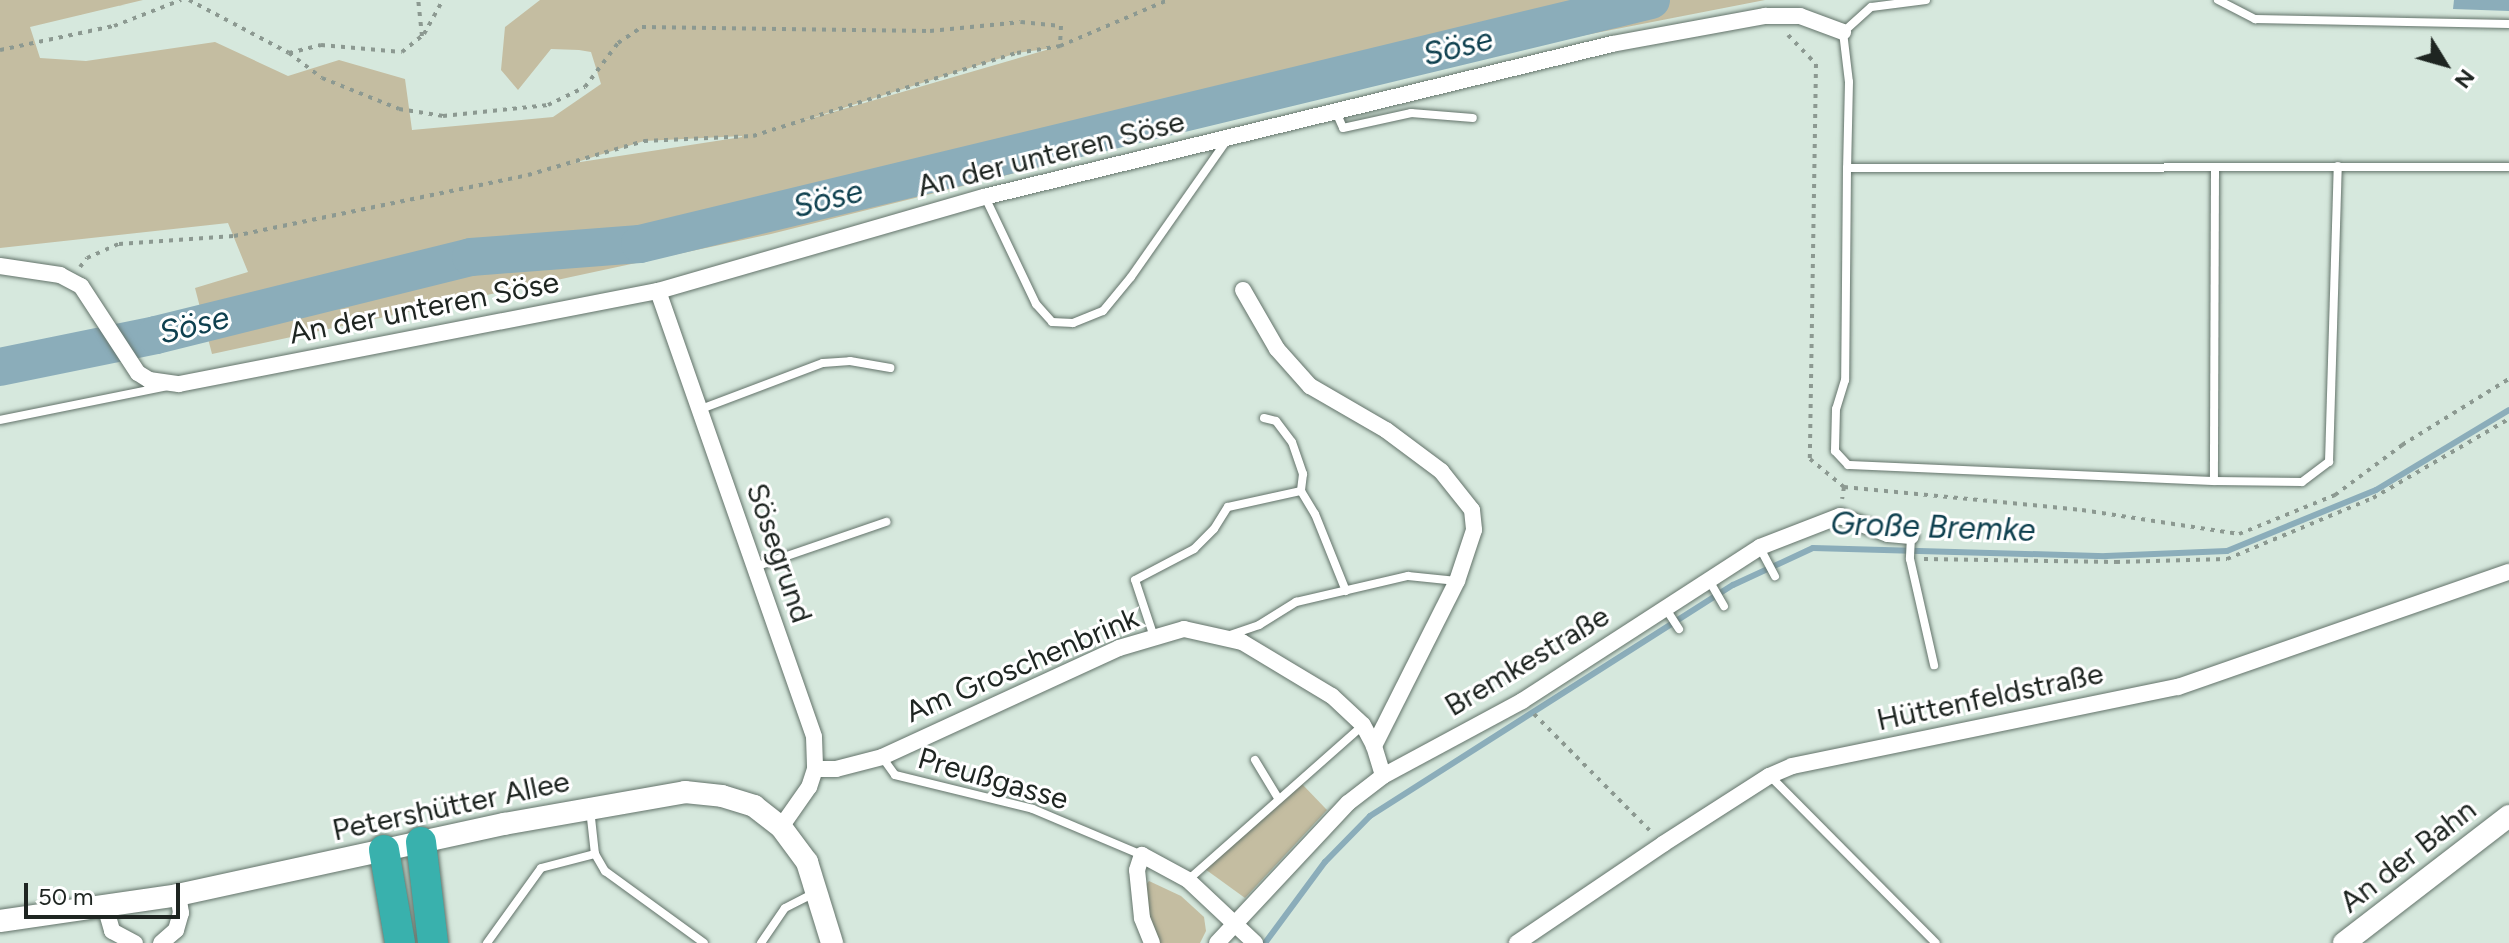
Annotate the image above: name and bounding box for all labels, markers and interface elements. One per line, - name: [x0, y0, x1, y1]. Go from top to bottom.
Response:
- water label: Söse: [1419, 20, 1497, 74]
- north arrow: [2405, 24, 2485, 104]
- text: N: [2449, 64, 2480, 94]
- street label: An der unteren Söse: [914, 103, 1188, 205]
- water label: Söse: [789, 172, 867, 226]
- street label: An der unteren Söse: [286, 264, 562, 352]
- water label: Söse: [155, 298, 233, 352]
- street label: Sösegrund: [738, 479, 820, 627]
- water label: Große Bremke: [1830, 504, 2036, 550]
- street label: Bremkestraße: [1438, 598, 1616, 724]
- street label: Am Groschenbrink: [900, 600, 1144, 730]
- street label: Hüttenfeldstraße: [1873, 655, 2107, 739]
- street label: Preußgasse: [914, 740, 1072, 818]
- street label: Petershütter Allee: [329, 763, 573, 849]
- street label: An der Bahn: [2333, 792, 2483, 920]
- scale bar: [28, 867, 184, 917]
- text: 50 m: [38, 882, 94, 911]

